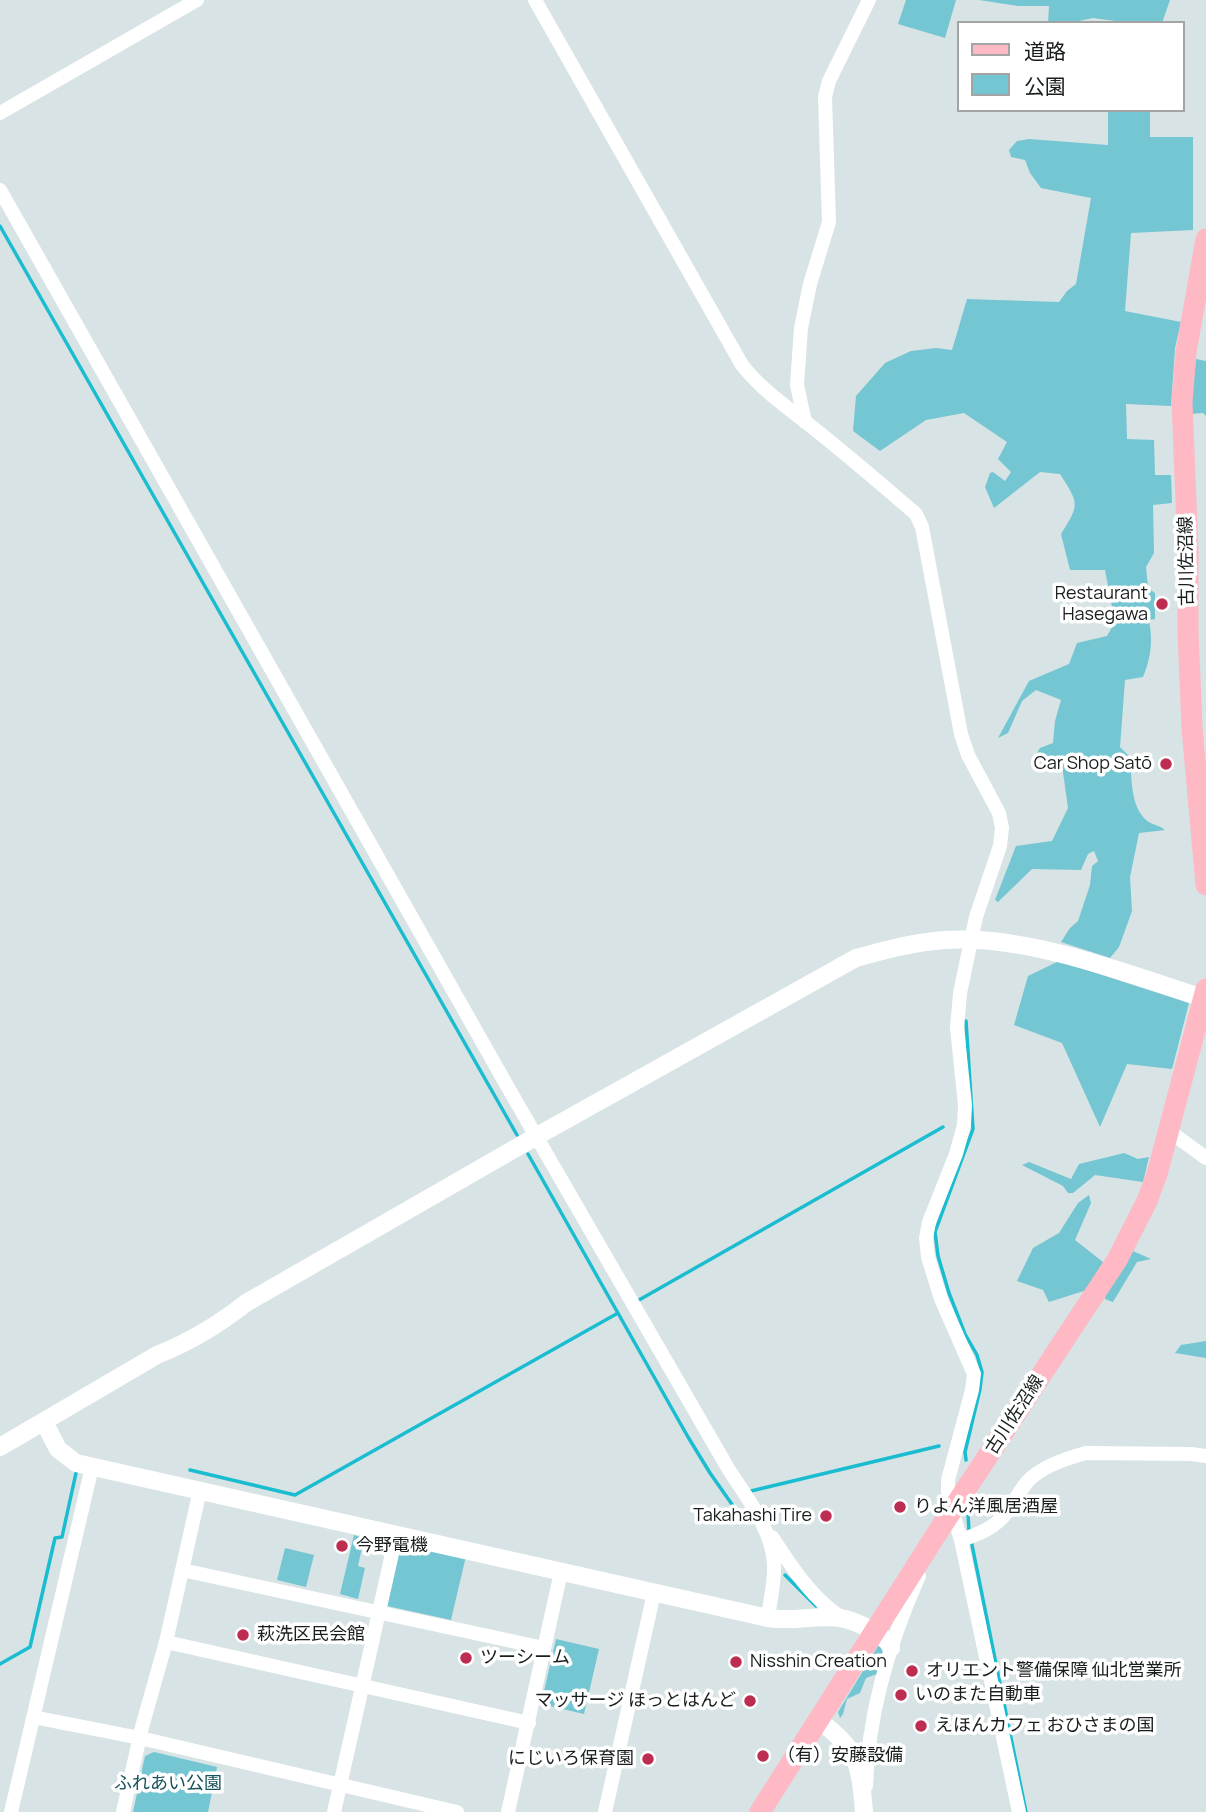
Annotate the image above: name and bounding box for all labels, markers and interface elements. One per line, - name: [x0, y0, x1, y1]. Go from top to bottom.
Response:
- legend: [958, 21, 1185, 112]
- text: 道路: [1024, 37, 1066, 65]
- text: 公園: [1024, 72, 1066, 100]
- street label: 古川佐沼線: [1175, 516, 1199, 606]
- place label: Restaurant Hasegawa: [1055, 583, 1148, 626]
- marker: Restaurant Hasegawa: [1154, 596, 1170, 612]
- place label: Car Shop Satō: [1034, 753, 1152, 775]
- marker: Car Shop Satō: [1158, 756, 1174, 772]
- street label: 古川佐沼線: [981, 1371, 1049, 1459]
- place label: りよん洋風居酒屋: [914, 1496, 1058, 1518]
- marker: りよん洋風居酒屋: [892, 1499, 908, 1515]
- place label: Takahashi Tire: [693, 1505, 812, 1527]
- marker: Takahashi Tire: [818, 1508, 834, 1524]
- place label: 今野電機: [356, 1535, 428, 1557]
- marker: 今野電機: [334, 1538, 350, 1554]
- place label: 萩洗区民会館: [257, 1624, 365, 1646]
- marker: 萩洗区民会館: [235, 1627, 251, 1643]
- place label: ツーシーム: [480, 1647, 570, 1669]
- marker: ツーシーム: [458, 1650, 474, 1666]
- place label: Nisshin Creation: [750, 1651, 887, 1673]
- marker: Nisshin Creation: [728, 1654, 744, 1670]
- place label: オリエント警備保障 仙北営業所: [926, 1660, 1182, 1682]
- marker: オリエント警備保障 仙北営業所: [904, 1663, 920, 1679]
- place label: いのまた自動車: [915, 1684, 1041, 1706]
- marker: いのまた自動車: [893, 1687, 909, 1703]
- place label: マッサージ ほっとはんど: [534, 1690, 736, 1712]
- marker: マッサージ ほっとはんど: [742, 1693, 758, 1709]
- place label: えほんカフェ おひさまの国: [935, 1715, 1155, 1737]
- marker: えほんカフェ おひさまの国: [913, 1718, 929, 1734]
- place label: （有）安藤設備: [777, 1745, 903, 1767]
- place label: にじいろ保育園: [508, 1748, 634, 1770]
- marker: （有）安藤設備: [755, 1748, 771, 1764]
- marker: にじいろ保育園: [640, 1751, 656, 1767]
- park label: ふれあい公園: [114, 1773, 222, 1795]

